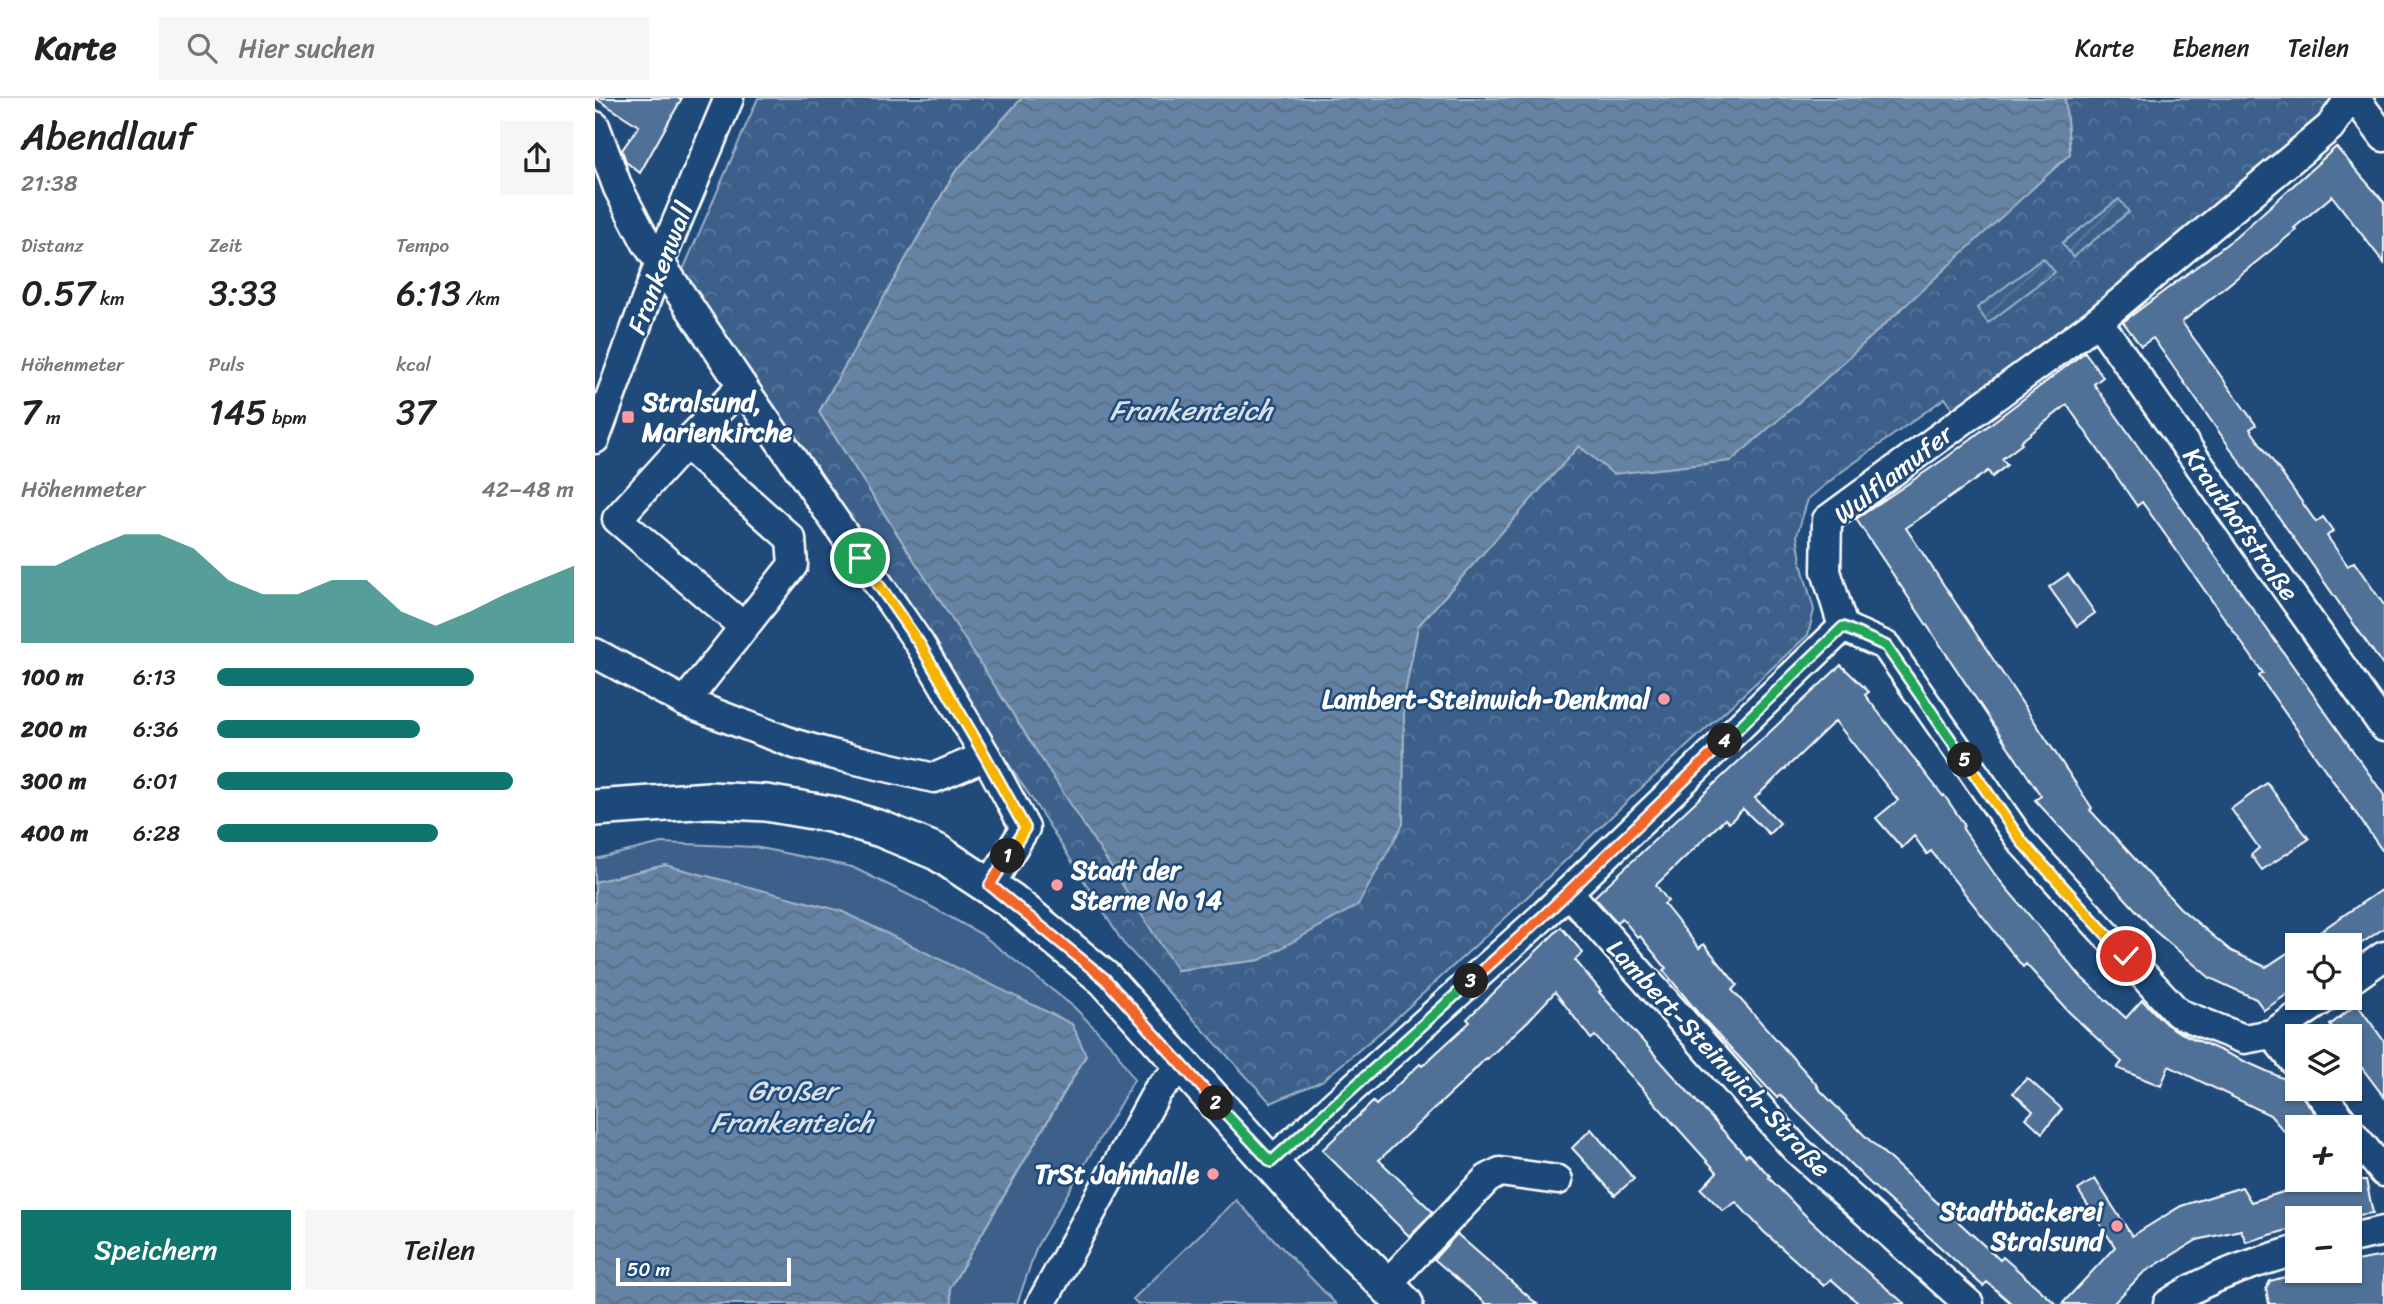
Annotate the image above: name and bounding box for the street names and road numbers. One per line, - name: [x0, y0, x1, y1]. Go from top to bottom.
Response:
- street label: Frankenwall: [614, 194, 707, 341]
- street label: Wulflamufer: [1823, 411, 1964, 536]
- street label: Krauthofstraße: [2170, 437, 2312, 611]
- street label: Lambert-Steinwich-Straße: [1595, 927, 1843, 1189]

